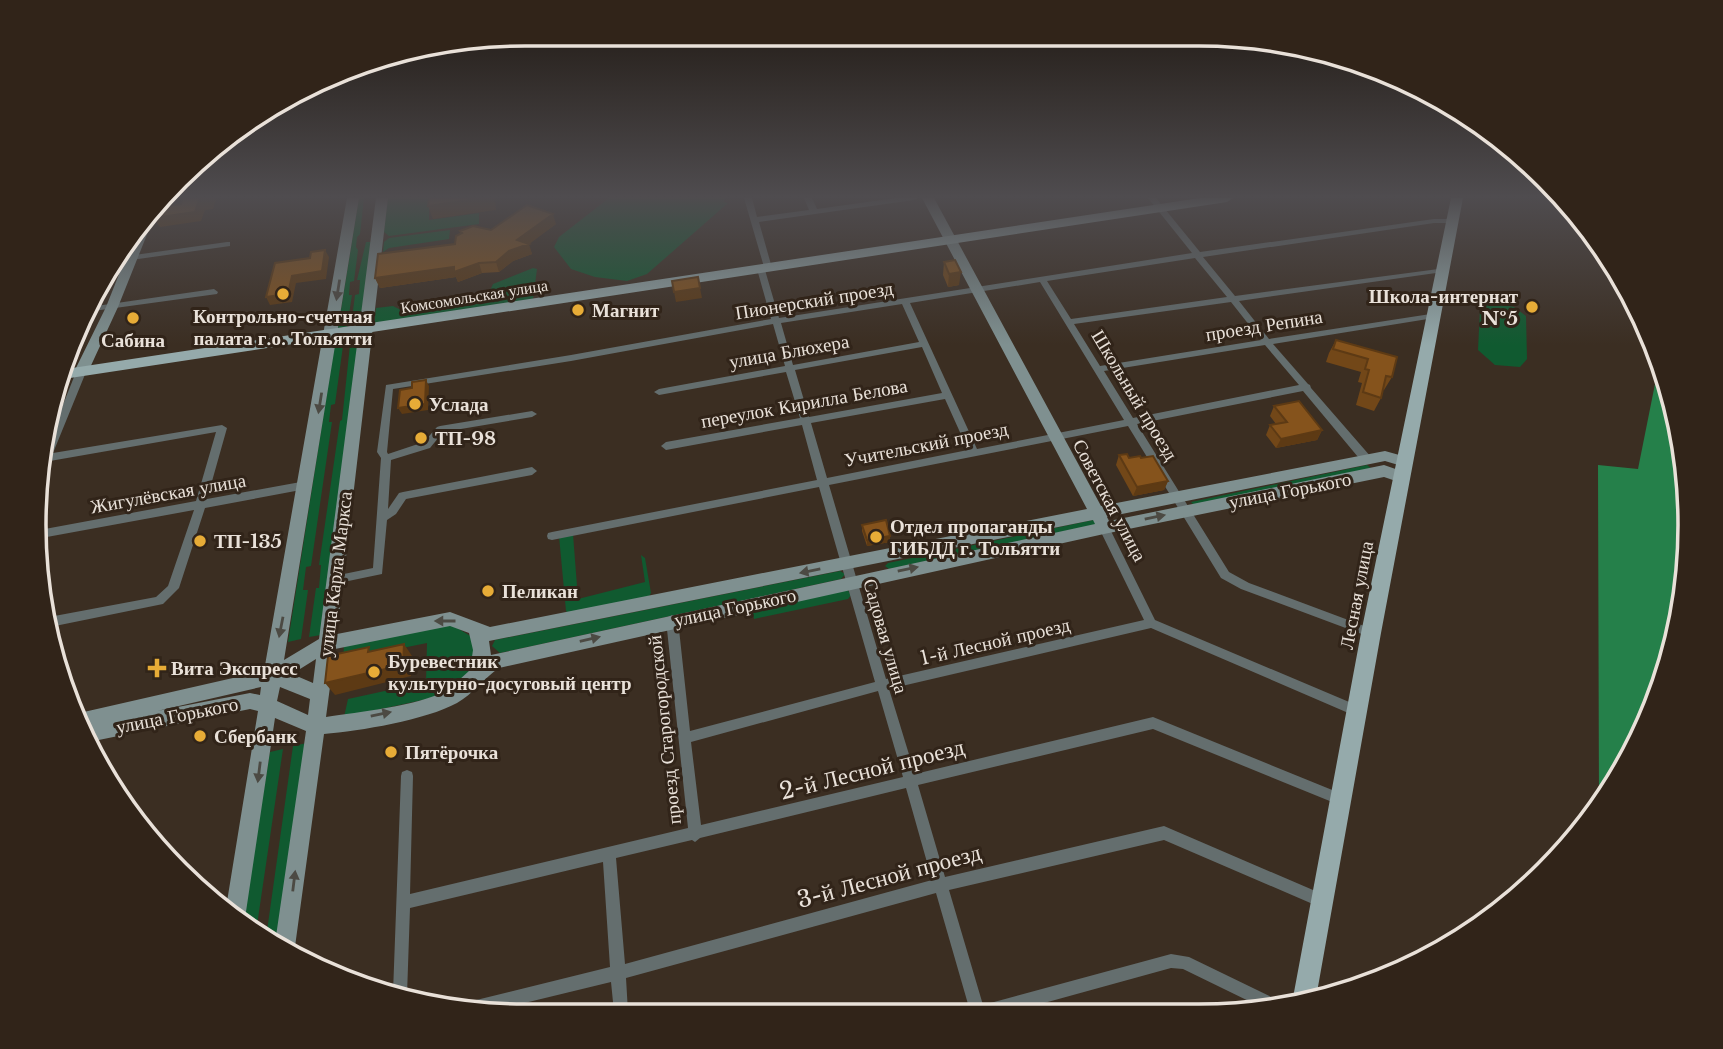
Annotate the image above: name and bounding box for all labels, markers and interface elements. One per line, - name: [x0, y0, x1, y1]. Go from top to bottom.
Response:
- street label: Комсомольская улица: [399, 274, 549, 318]
- street label: Пионерский проезд: [733, 277, 895, 324]
- one-way arrow: [332, 279, 343, 301]
- place label: Школа-интернат №5: [1369, 285, 1519, 330]
- marker: Контрольно-счетная палата г.о. Тольятти: [275, 286, 291, 302]
- place label: Магнит: [592, 299, 660, 322]
- marker: Школа-интернат №5: [1524, 299, 1540, 315]
- marker: Магнит: [570, 302, 586, 318]
- place label: Контрольно-счетная палата г.о. Тольятти: [193, 305, 373, 350]
- street label: проезд Репина: [1204, 305, 1325, 346]
- marker: Сабина: [125, 310, 141, 326]
- street label: Школьный проезд: [1087, 326, 1183, 465]
- place label: Сабина: [101, 329, 166, 352]
- street label: улица Блюхера: [727, 330, 851, 373]
- street label: переулок Кирилла Белова: [699, 374, 910, 433]
- one-way arrow: [314, 392, 325, 414]
- place label: Услада: [429, 393, 489, 416]
- marker: Услада: [407, 396, 423, 412]
- street label: Учительский проезд: [842, 417, 1010, 472]
- place label: ТП-98: [435, 427, 496, 450]
- marker: ТП-98: [413, 430, 429, 446]
- street label: Советская улица: [1068, 435, 1152, 566]
- street label: улица Горького: [1227, 467, 1353, 514]
- street label: Жигулёвская улица: [89, 468, 248, 518]
- street label: улица Карла Маркса: [314, 489, 357, 658]
- one-way arrow: [1144, 512, 1166, 523]
- place label: Отдел пропаганды ГИБДД г. Тольятти: [890, 515, 1060, 560]
- marker: Отдел пропаганды ГИБДД г. Тольятти: [868, 529, 884, 545]
- place label: ТП-135: [214, 530, 282, 553]
- marker: ТП-135: [192, 533, 208, 549]
- street label: Лесная улица: [1335, 538, 1378, 651]
- one-way arrow: [897, 564, 919, 575]
- one-way arrow: [799, 566, 821, 577]
- street label: Садовая улица: [858, 576, 913, 697]
- place label: Пеликан: [502, 580, 578, 603]
- marker: Пеликан: [480, 583, 496, 599]
- street label: улица Горького: [672, 583, 798, 632]
- street label: 1-й Лесной проезд: [918, 613, 1073, 670]
- one-way arrow: [434, 615, 456, 627]
- one-way arrow: [276, 616, 287, 638]
- one-way arrow: [579, 633, 601, 644]
- street label: проезд Старогородской: [643, 634, 686, 826]
- place label: Буревестник культурно-досуговый центр: [388, 650, 632, 695]
- place label: Вита Экспресс: [171, 657, 298, 680]
- marker: Вита Экспресс: [149, 660, 165, 676]
- marker: Буревестник культурно-досуговый центр: [366, 664, 382, 680]
- street label: улица Горького: [114, 692, 240, 739]
- one-way arrow: [370, 709, 392, 720]
- place label: Сбербанк: [214, 725, 297, 748]
- marker: Сбербанк: [192, 728, 208, 744]
- street label: 2-й Лесной проезд: [777, 732, 968, 805]
- place label: Пятёрочка: [405, 741, 499, 764]
- marker: Пятёрочка: [383, 744, 399, 760]
- one-way arrow: [253, 761, 264, 783]
- street label: 3-й Лесной проезд: [794, 838, 984, 914]
- one-way arrow: [288, 870, 299, 892]

